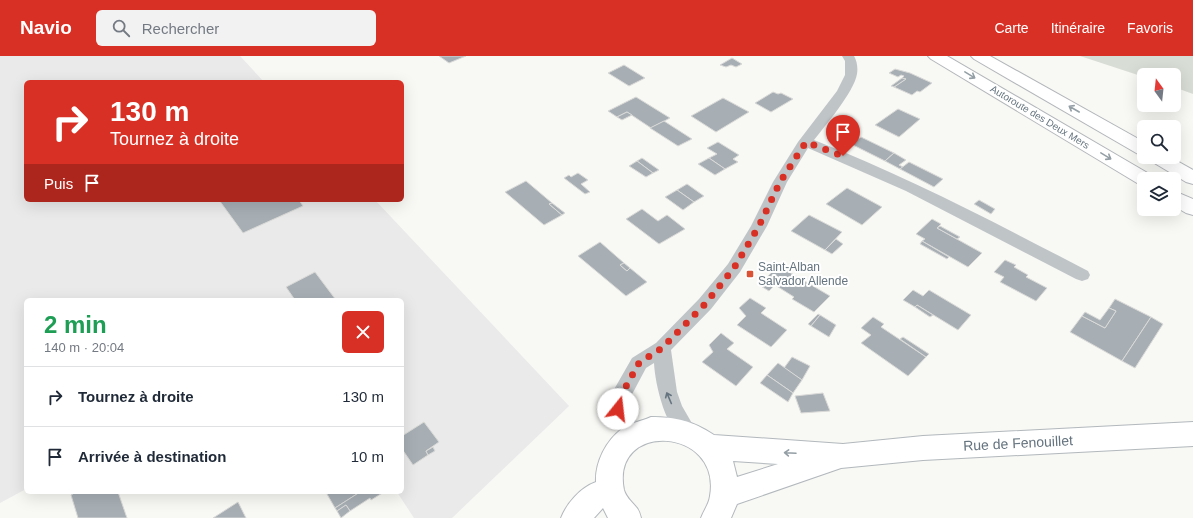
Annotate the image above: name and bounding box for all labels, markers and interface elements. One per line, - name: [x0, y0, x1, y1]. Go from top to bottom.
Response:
- search box: [96, 10, 376, 46]
- text: Navio: [20, 17, 72, 38]
- icon: search: [110, 17, 132, 39]
- text: Rechercher: [142, 20, 219, 37]
- text: Carte: [994, 20, 1029, 36]
- text: Itinéraire: [1051, 20, 1105, 36]
- text: Favoris: [1127, 20, 1173, 36]
- north arrow: [1137, 68, 1181, 112]
- map controls: [1137, 68, 1181, 216]
- one-way arrow: [964, 72, 976, 80]
- street label: Autoroute des Deux Mers: [989, 83, 1091, 151]
- icon: right: [44, 96, 96, 148]
- text: 130 m: [110, 96, 189, 127]
- one-way arrow: [1068, 105, 1080, 113]
- pin: [826, 115, 860, 156]
- button: search: [1137, 120, 1181, 164]
- icon: arrive: [832, 121, 854, 143]
- text: Tournez à droite: [110, 129, 239, 149]
- one-way arrow: [1100, 153, 1112, 161]
- icon: arrive: [81, 172, 103, 194]
- button: layers: [1137, 172, 1181, 216]
- text: Puis: [44, 175, 73, 192]
- place label: Saint-Alban Salvador Allende: [758, 260, 848, 288]
- marker: Saint-Alban Salvador Allende: [745, 269, 755, 279]
- text: 2 min: [44, 311, 107, 338]
- button: close: [342, 311, 384, 353]
- text: 140 m · 20:04: [44, 340, 124, 355]
- icon: right: [44, 386, 66, 408]
- text: Tournez à droite: [78, 388, 194, 405]
- text: 130 m: [342, 388, 384, 405]
- position arrow: [597, 388, 639, 430]
- one-way arrow: [665, 392, 672, 404]
- street label: Rue de Fenouillet: [963, 432, 1073, 454]
- icon: arrive: [44, 446, 66, 468]
- text: Arrivée à destination: [78, 448, 226, 465]
- text: 10 m: [351, 448, 384, 465]
- one-way arrow: [784, 449, 797, 456]

